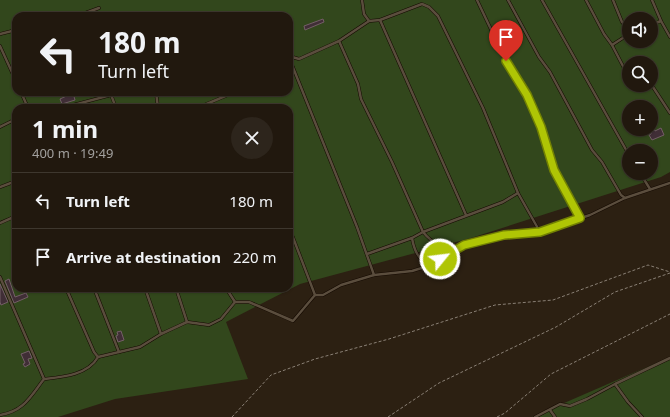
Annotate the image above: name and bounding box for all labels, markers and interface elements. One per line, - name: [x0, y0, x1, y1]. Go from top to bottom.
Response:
- map controls: [622, 12, 658, 180]
- button: sound: [622, 12, 658, 48]
- pin: [489, 20, 523, 61]
- text: 180 m: [98, 23, 181, 61]
- icon: arrive: [495, 26, 517, 48]
- icon: left: [32, 28, 84, 80]
- button: search: [622, 56, 658, 92]
- text: Turn left: [98, 59, 169, 83]
- button: +: [622, 100, 658, 136]
- text: 1 min: [32, 112, 98, 145]
- button: close: [231, 117, 273, 159]
- text: 400 m · 19:49: [32, 144, 113, 162]
- button: −: [622, 144, 658, 180]
- icon: left: [32, 190, 54, 212]
- text: Turn left: [66, 191, 130, 211]
- text: 180 m: [229, 191, 273, 211]
- position arrow: [419, 238, 461, 280]
- icon: arrive: [32, 246, 54, 268]
- text: Arrive at destination: [66, 247, 221, 267]
- text: 220 m: [233, 247, 277, 267]

